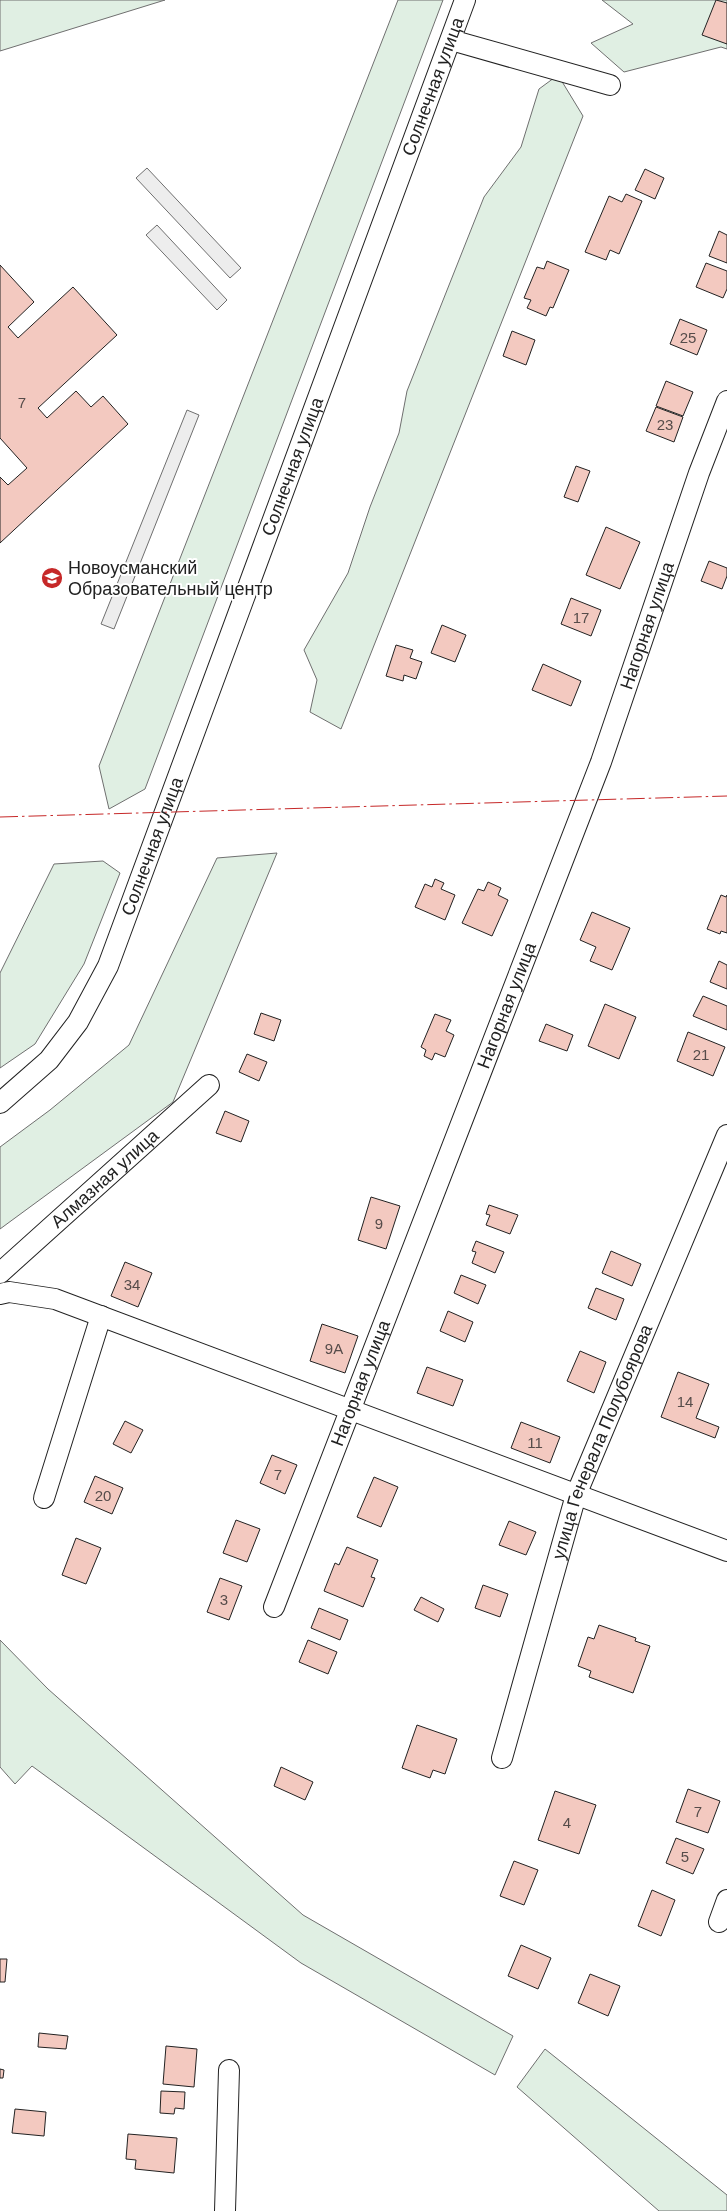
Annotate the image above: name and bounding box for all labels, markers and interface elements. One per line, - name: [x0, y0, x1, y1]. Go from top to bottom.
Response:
- street label: Солнечная улица: [398, 14, 468, 159]
- house number: 25: [680, 329, 696, 346]
- house number: 7: [18, 394, 26, 411]
- street label: Солнечная улица: [258, 394, 328, 539]
- house number: 23: [657, 416, 673, 433]
- place label: Новоусманский Образовательный центр: [68, 558, 273, 599]
- street label: Нагорная улица: [616, 558, 678, 692]
- school or university icon: Новоусманский Образовательный центр: [40, 566, 64, 590]
- house number: 17: [573, 609, 589, 626]
- street label: Солнечная улица: [117, 773, 187, 918]
- street label: Нагорная улица: [473, 939, 541, 1071]
- house number: 21: [693, 1046, 709, 1063]
- street label: Алмазная улица: [47, 1125, 163, 1232]
- house number: 9: [375, 1215, 383, 1232]
- house number: 34: [124, 1276, 140, 1293]
- street label: Нагорная улица: [327, 1316, 394, 1449]
- street label: улица Генерала Полубоярова: [548, 1321, 657, 1562]
- house number: 9А: [325, 1340, 343, 1357]
- house number: 14: [677, 1393, 693, 1410]
- house number: 11: [527, 1434, 543, 1451]
- house number: 7: [274, 1466, 282, 1483]
- house number: 20: [95, 1487, 111, 1504]
- house number: 3: [220, 1591, 228, 1608]
- house number: 7: [694, 1803, 702, 1820]
- house number: 4: [563, 1814, 571, 1831]
- house number: 5: [681, 1848, 689, 1865]

